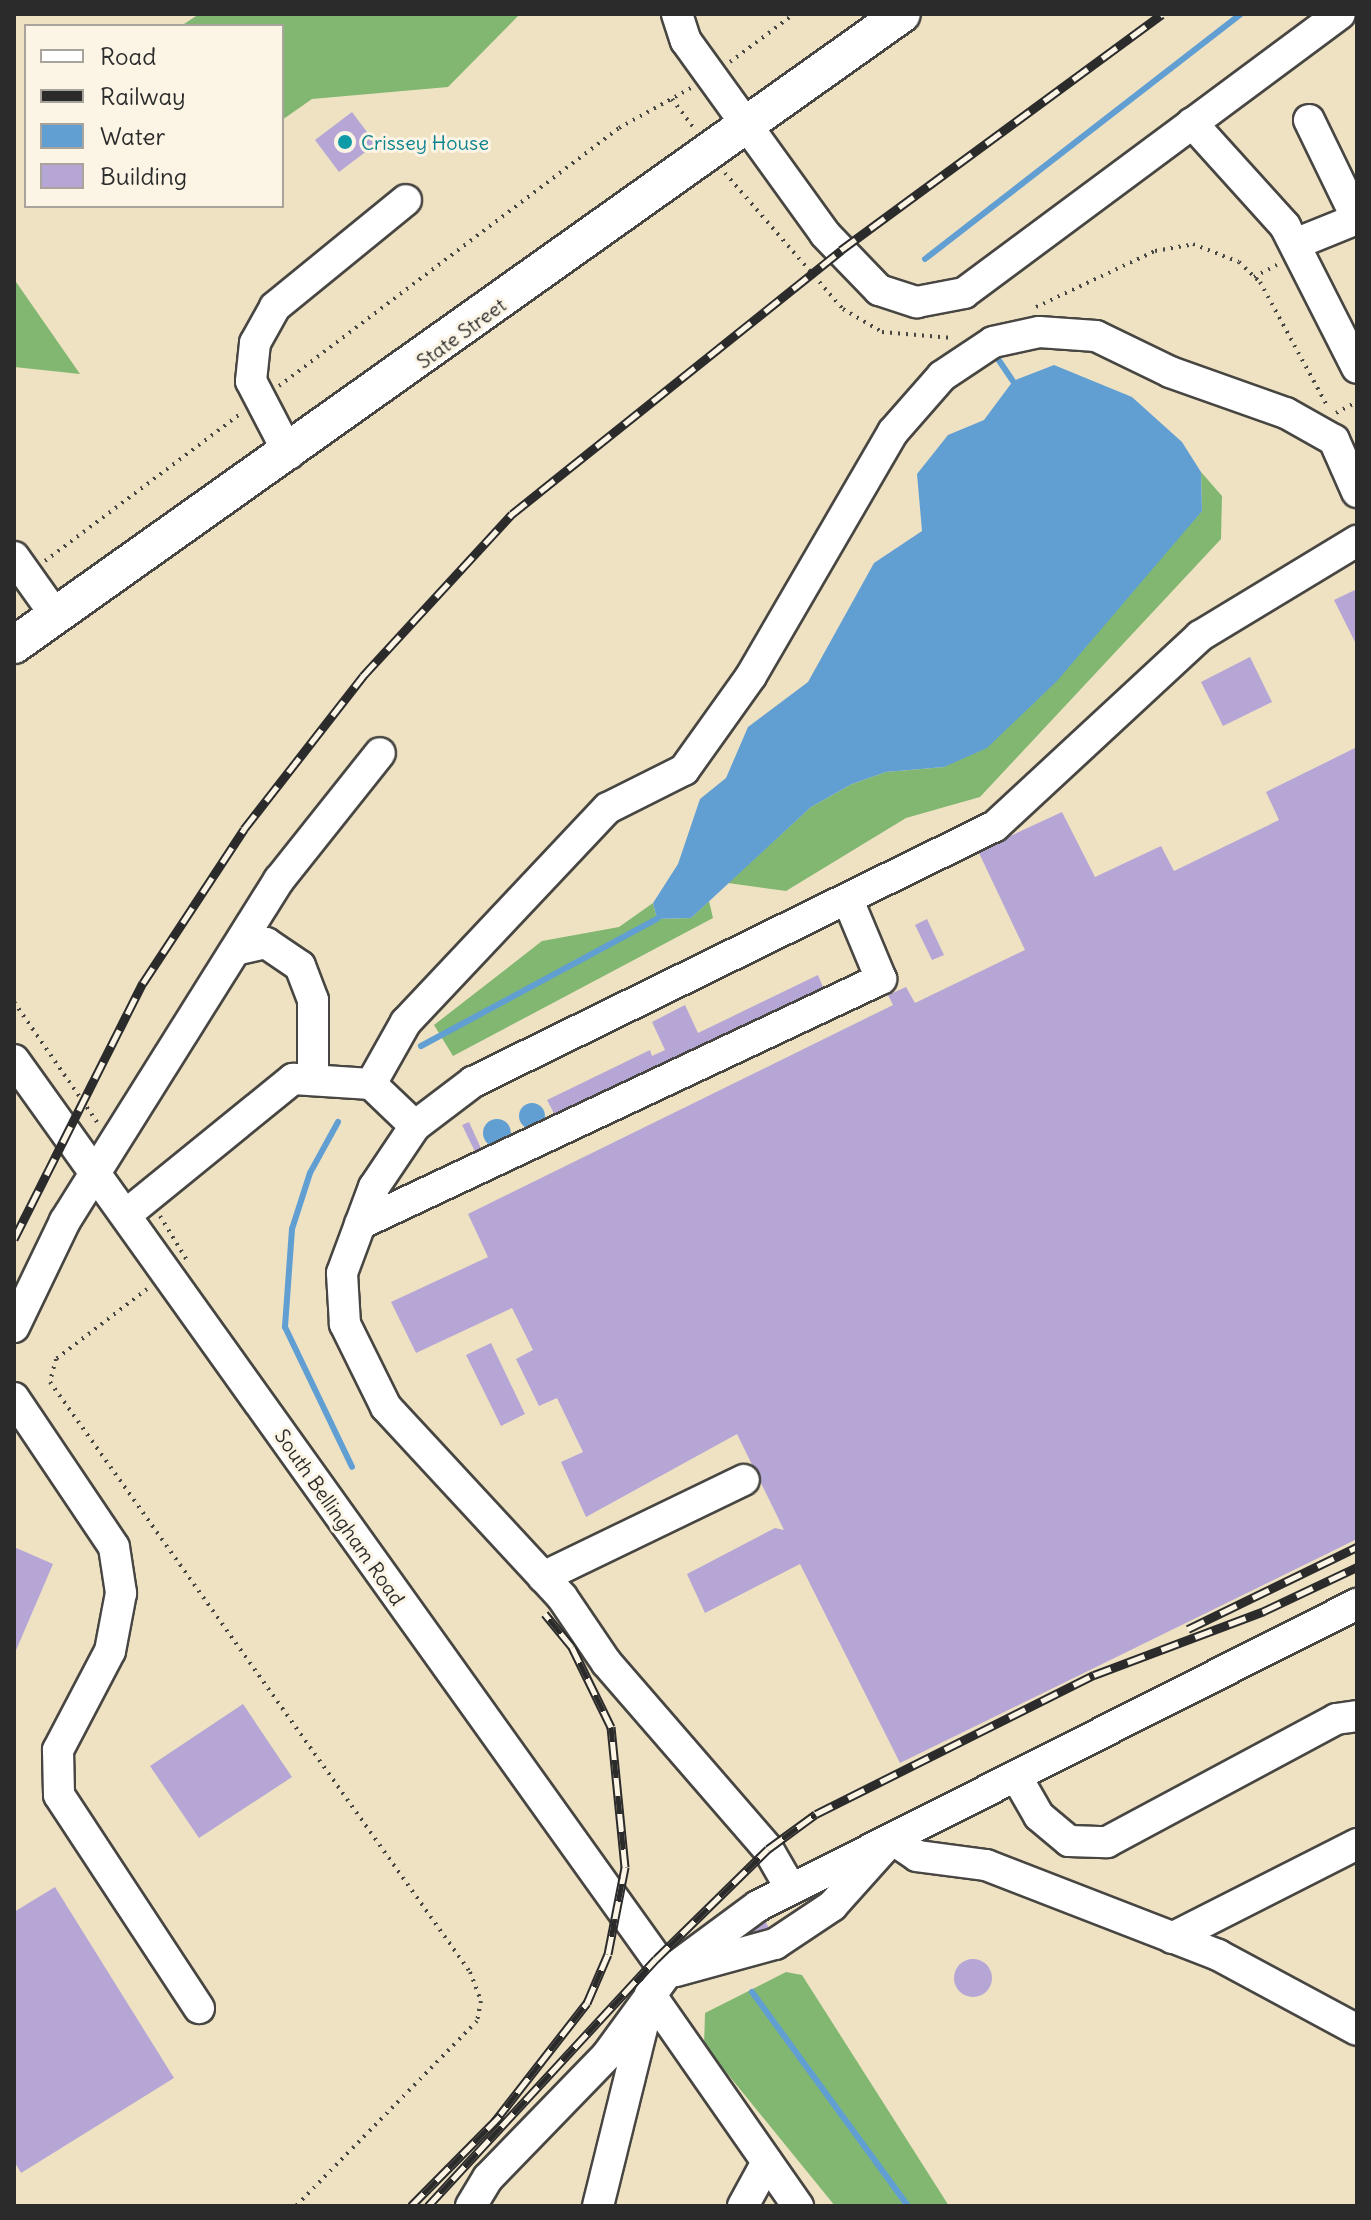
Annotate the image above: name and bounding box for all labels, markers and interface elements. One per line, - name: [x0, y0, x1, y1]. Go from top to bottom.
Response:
- legend: [24, 24, 284, 208]
- text: Road: [100, 41, 156, 71]
- text: Railway: [100, 81, 186, 111]
- text: Water: [100, 121, 165, 151]
- place label: Crissey House: [361, 130, 489, 154]
- marker: Crissey House: [336, 133, 354, 151]
- text: Building: [100, 161, 187, 191]
- street label: State Street: [412, 293, 510, 373]
- street label: South Bellingham Road: [270, 1424, 410, 1610]

